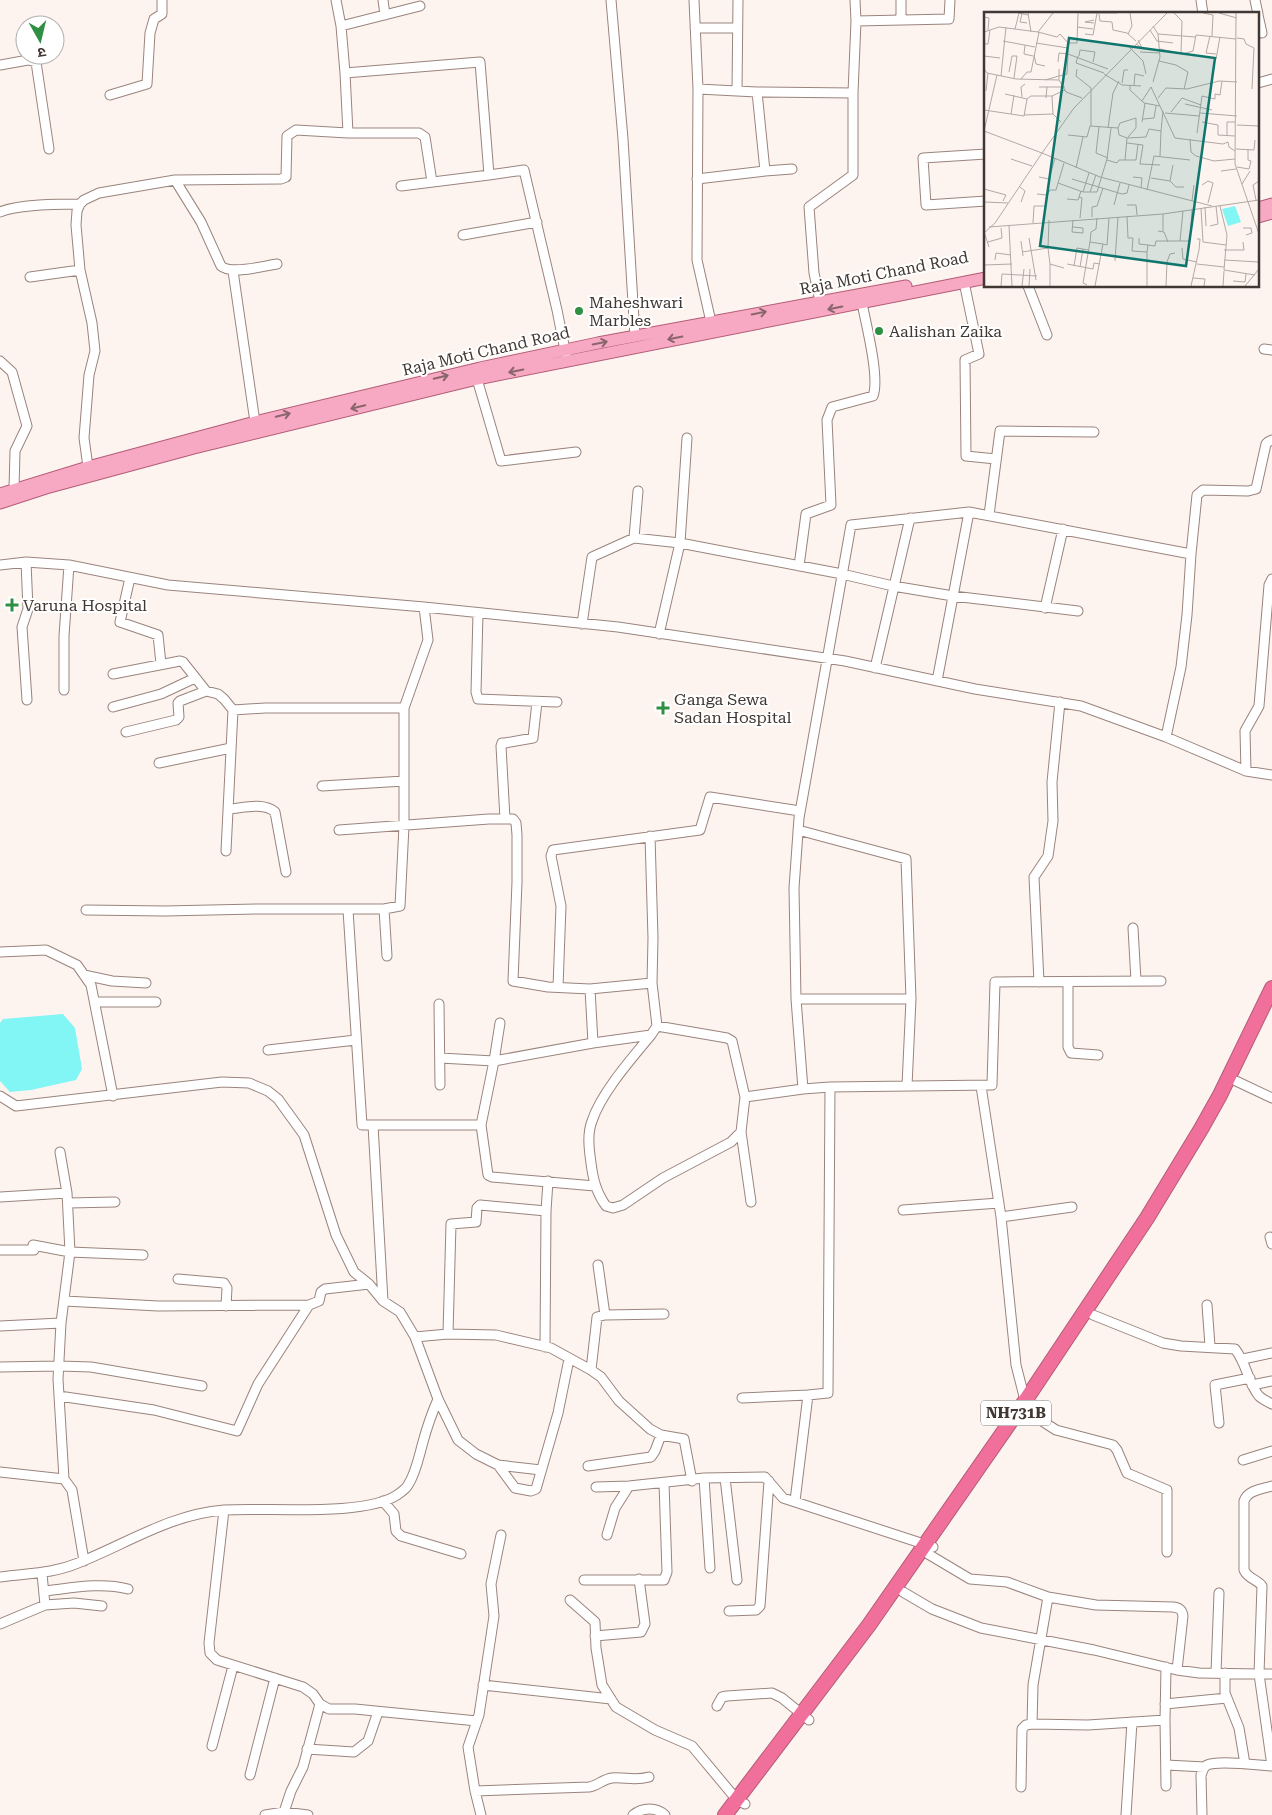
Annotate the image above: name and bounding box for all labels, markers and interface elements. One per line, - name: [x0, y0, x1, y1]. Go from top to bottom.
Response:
- inset map: [984, 12, 1260, 288]
- north arrow: [15, 15, 65, 65]
- text: उ: [36, 44, 47, 61]
- street label: Raja Moti Chand Road: [798, 247, 970, 299]
- place label: Maheshwari Marbles: [589, 293, 683, 330]
- one-way arrow: [828, 304, 844, 314]
- marker: Maheshwari Marbles: [573, 305, 585, 317]
- one-way arrow: [751, 307, 767, 317]
- street label: Raja Moti Chand Road: [400, 322, 572, 380]
- place label: Aalishan Zaika: [889, 322, 1002, 341]
- marker: Aalishan Zaika: [873, 325, 885, 337]
- one-way arrow: [668, 334, 684, 344]
- one-way arrow: [591, 338, 607, 347]
- one-way arrow: [509, 367, 525, 376]
- one-way arrow: [432, 372, 448, 381]
- one-way arrow: [350, 403, 366, 412]
- one-way arrow: [274, 410, 290, 420]
- place label: Varuna Hospital: [23, 596, 147, 615]
- marker: Varuna Hospital: [5, 598, 19, 612]
- place label: Ganga Sewa Sadan Hospital: [674, 690, 791, 727]
- marker: Ganga Sewa Sadan Hospital: [656, 701, 670, 715]
- road number: NH731B: [981, 1400, 1051, 1426]

